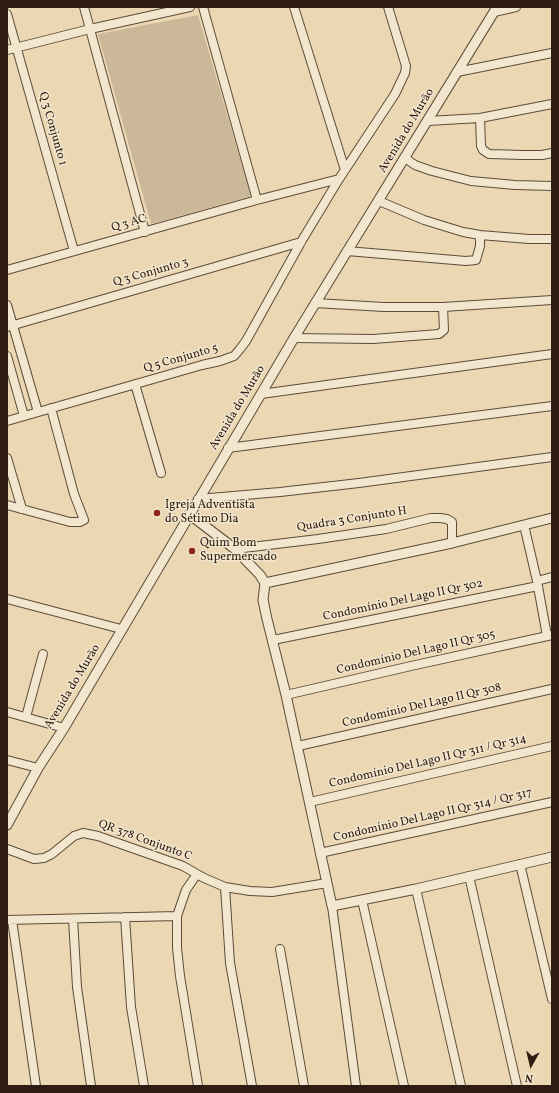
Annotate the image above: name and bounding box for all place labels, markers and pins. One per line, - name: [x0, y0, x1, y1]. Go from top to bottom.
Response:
- place label: Igreja Adventista do Sétimo Dia: [165, 499, 255, 527]
- marker: Igreja Adventista do Sétimo Dia: [152, 508, 162, 518]
- place label: Quim Bom Supermercado: [200, 537, 277, 565]
- marker: Quim Bom Supermercado: [187, 546, 197, 556]

